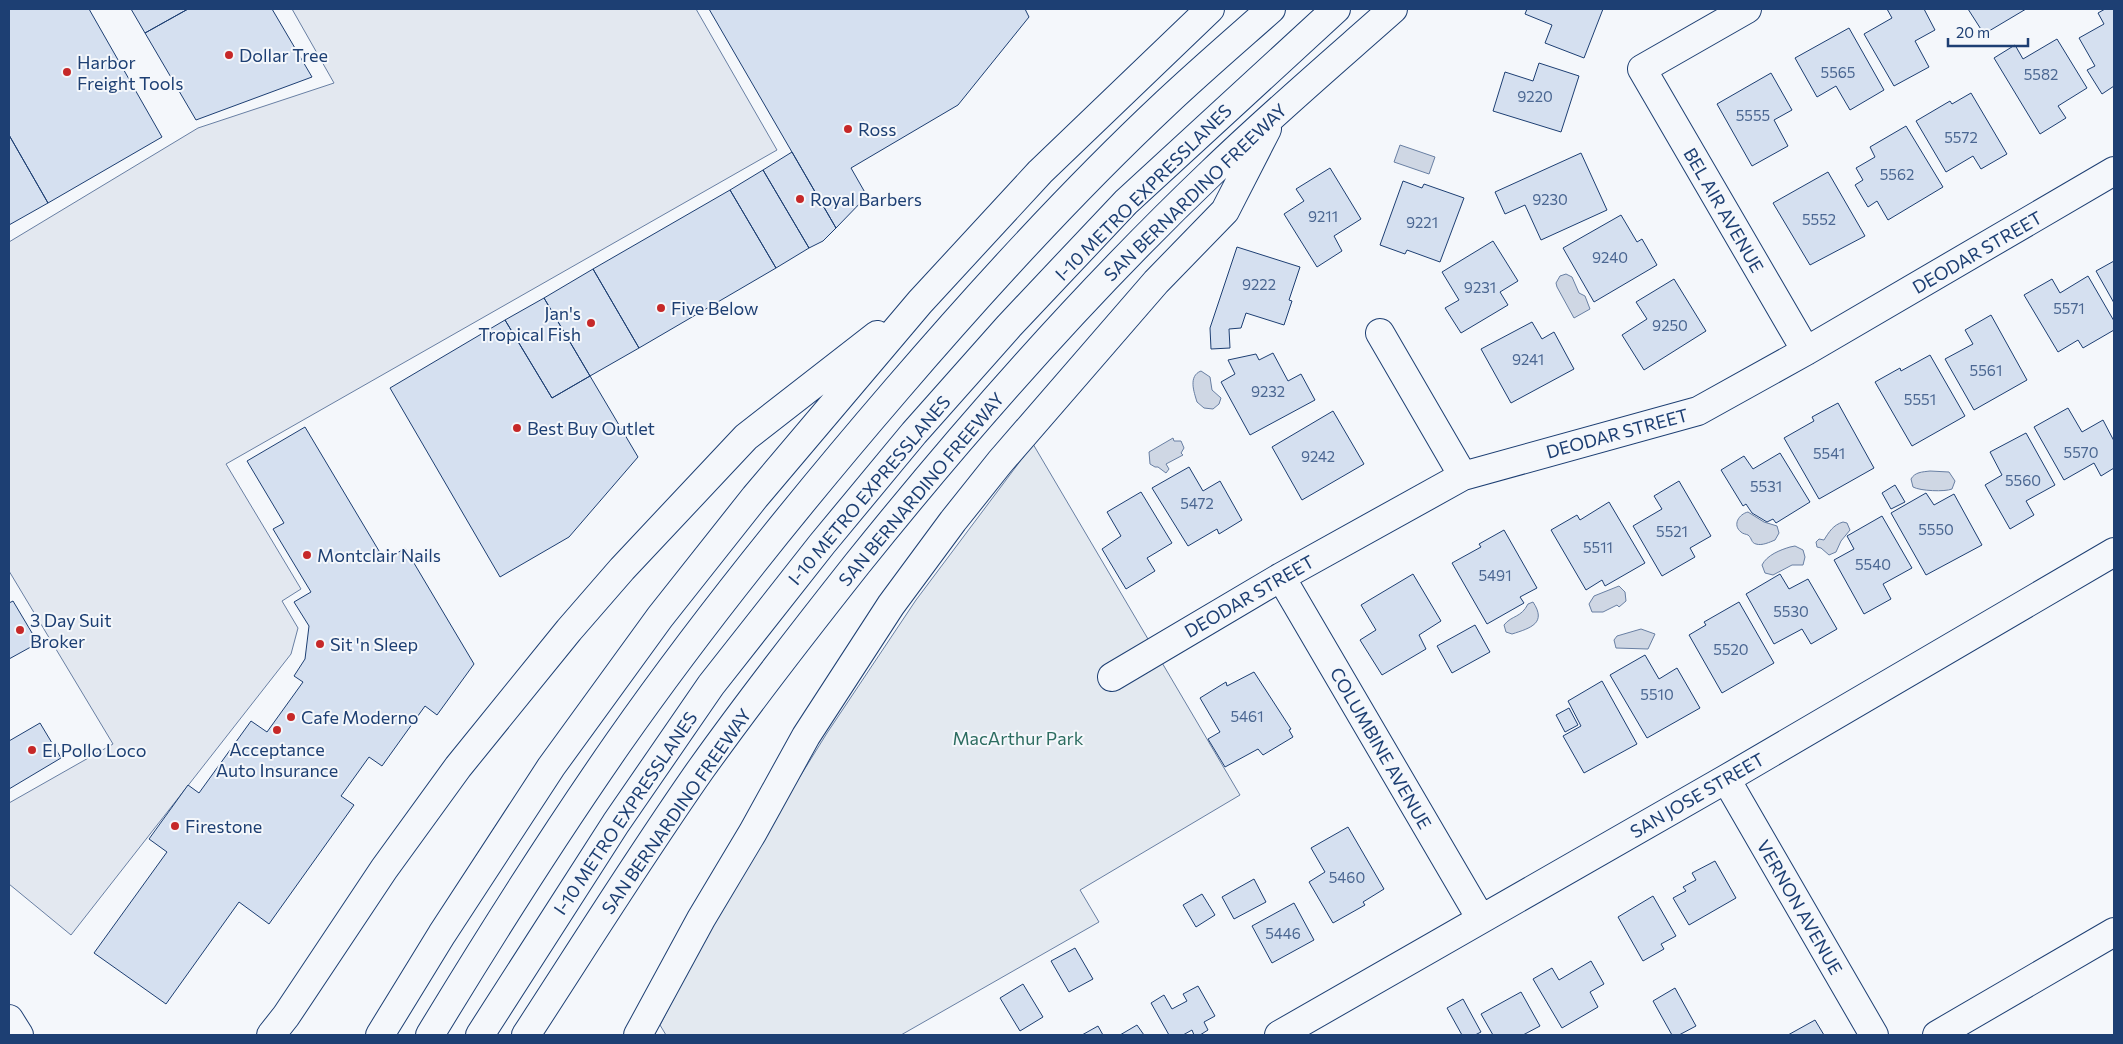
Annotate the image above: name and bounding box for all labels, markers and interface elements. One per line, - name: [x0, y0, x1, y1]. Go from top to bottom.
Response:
- scale bar: [1948, 15, 2028, 47]
- text: 20 m: [1956, 23, 1990, 41]
- place label: Dollar Tree: [239, 44, 328, 66]
- marker: Dollar Tree: [223, 49, 235, 61]
- place label: Harbor Freight Tools: [77, 51, 183, 94]
- house number: 5565: [1821, 63, 1855, 81]
- house number: 5582: [2024, 65, 2058, 83]
- marker: Harbor Freight Tools: [61, 66, 73, 78]
- house number: 9220: [1517, 87, 1553, 105]
- street label: I-10 METRO EXPRESSLANES: [1050, 99, 1236, 285]
- street label: SAN BERNARDINO FREEWAY: [1099, 99, 1291, 285]
- house number: 5555: [1736, 106, 1770, 124]
- place label: Ross: [858, 118, 896, 140]
- marker: Ross: [842, 123, 854, 135]
- house number: 5572: [1944, 128, 1978, 146]
- street label: BEL AIR AVENUE: [1679, 144, 1769, 276]
- house number: 5562: [1880, 165, 1914, 183]
- place label: Royal Barbers: [810, 188, 922, 210]
- house number: 9230: [1532, 190, 1568, 208]
- marker: Royal Barbers: [794, 193, 806, 205]
- street label: DEODAR STREET: [1908, 206, 2046, 298]
- house number: 9211: [1308, 207, 1338, 225]
- house number: 5552: [1802, 210, 1836, 228]
- house number: 9221: [1406, 213, 1438, 231]
- house number: 9240: [1592, 248, 1628, 266]
- house number: 9222: [1242, 275, 1276, 293]
- house number: 9231: [1464, 278, 1496, 296]
- place label: Five Below: [671, 297, 758, 319]
- house number: 5571: [2053, 299, 2085, 317]
- place label: Jan's Tropical Fish: [478, 302, 581, 345]
- marker: Five Below: [655, 302, 667, 314]
- house number: 9250: [1652, 316, 1688, 334]
- marker: Jan's Tropical Fish: [585, 317, 597, 329]
- house number: 9241: [1512, 350, 1544, 368]
- house number: 5561: [1970, 361, 2002, 379]
- house number: 9232: [1251, 382, 1285, 400]
- street label: SAN BERNARDINO FREEWAY: [834, 388, 1009, 590]
- house number: 5551: [1904, 390, 1936, 408]
- street label: I-10 METRO EXPRESSLANES: [783, 391, 955, 589]
- street label: DEODAR STREET: [1544, 403, 1690, 463]
- place label: Best Buy Outlet: [527, 417, 655, 439]
- marker: Best Buy Outlet: [511, 422, 523, 434]
- house number: 5570: [2064, 443, 2098, 461]
- house number: 5541: [1813, 444, 1845, 462]
- house number: 9242: [1301, 447, 1335, 465]
- house number: 5560: [2005, 471, 2041, 489]
- house number: 5531: [1750, 477, 1782, 495]
- house number: 5472: [1180, 494, 1214, 512]
- house number: 5550: [1918, 520, 1954, 538]
- house number: 5521: [1656, 522, 1688, 540]
- house number: 5511: [1583, 538, 1613, 556]
- place label: Montclair Nails: [317, 544, 441, 566]
- marker: Montclair Nails: [301, 549, 313, 561]
- street label: DEODAR STREET: [1180, 550, 1318, 642]
- house number: 5540: [1855, 555, 1891, 573]
- house number: 5491: [1478, 566, 1512, 584]
- house number: 5530: [1773, 602, 1809, 620]
- place label: 3 Day Suit Broker: [30, 609, 112, 652]
- marker: 3 Day Suit Broker: [14, 624, 26, 636]
- place label: Sit 'n Sleep: [330, 633, 418, 655]
- marker: Sit 'n Sleep: [314, 638, 326, 650]
- house number: 5520: [1713, 640, 1749, 658]
- street label: COLUMBINE AVENUE: [1326, 663, 1436, 833]
- house number: 5510: [1640, 685, 1674, 703]
- street label: SAN BERNARDINO FREEWAY: [596, 704, 756, 918]
- place label: Cafe Moderno: [301, 706, 418, 728]
- street label: I-10 METRO EXPRESSLANES: [549, 707, 701, 919]
- house number: 5461: [1230, 707, 1264, 725]
- marker: Cafe Moderno: [285, 711, 297, 723]
- marker: Acceptance Auto Insurance: [271, 724, 283, 736]
- park label: MacArthur Park: [952, 727, 1084, 749]
- place label: Acceptance Auto Insurance: [216, 738, 338, 781]
- place label: El Pollo Loco: [42, 739, 147, 761]
- marker: El Pollo Loco: [26, 744, 38, 756]
- street label: SAN JOSE STREET: [1626, 748, 1768, 842]
- place label: Firestone: [185, 815, 262, 837]
- marker: Firestone: [169, 820, 181, 832]
- street label: VERNON AVENUE: [1752, 836, 1848, 978]
- house number: 5460: [1329, 868, 1365, 886]
- house number: 5446: [1265, 924, 1301, 942]

